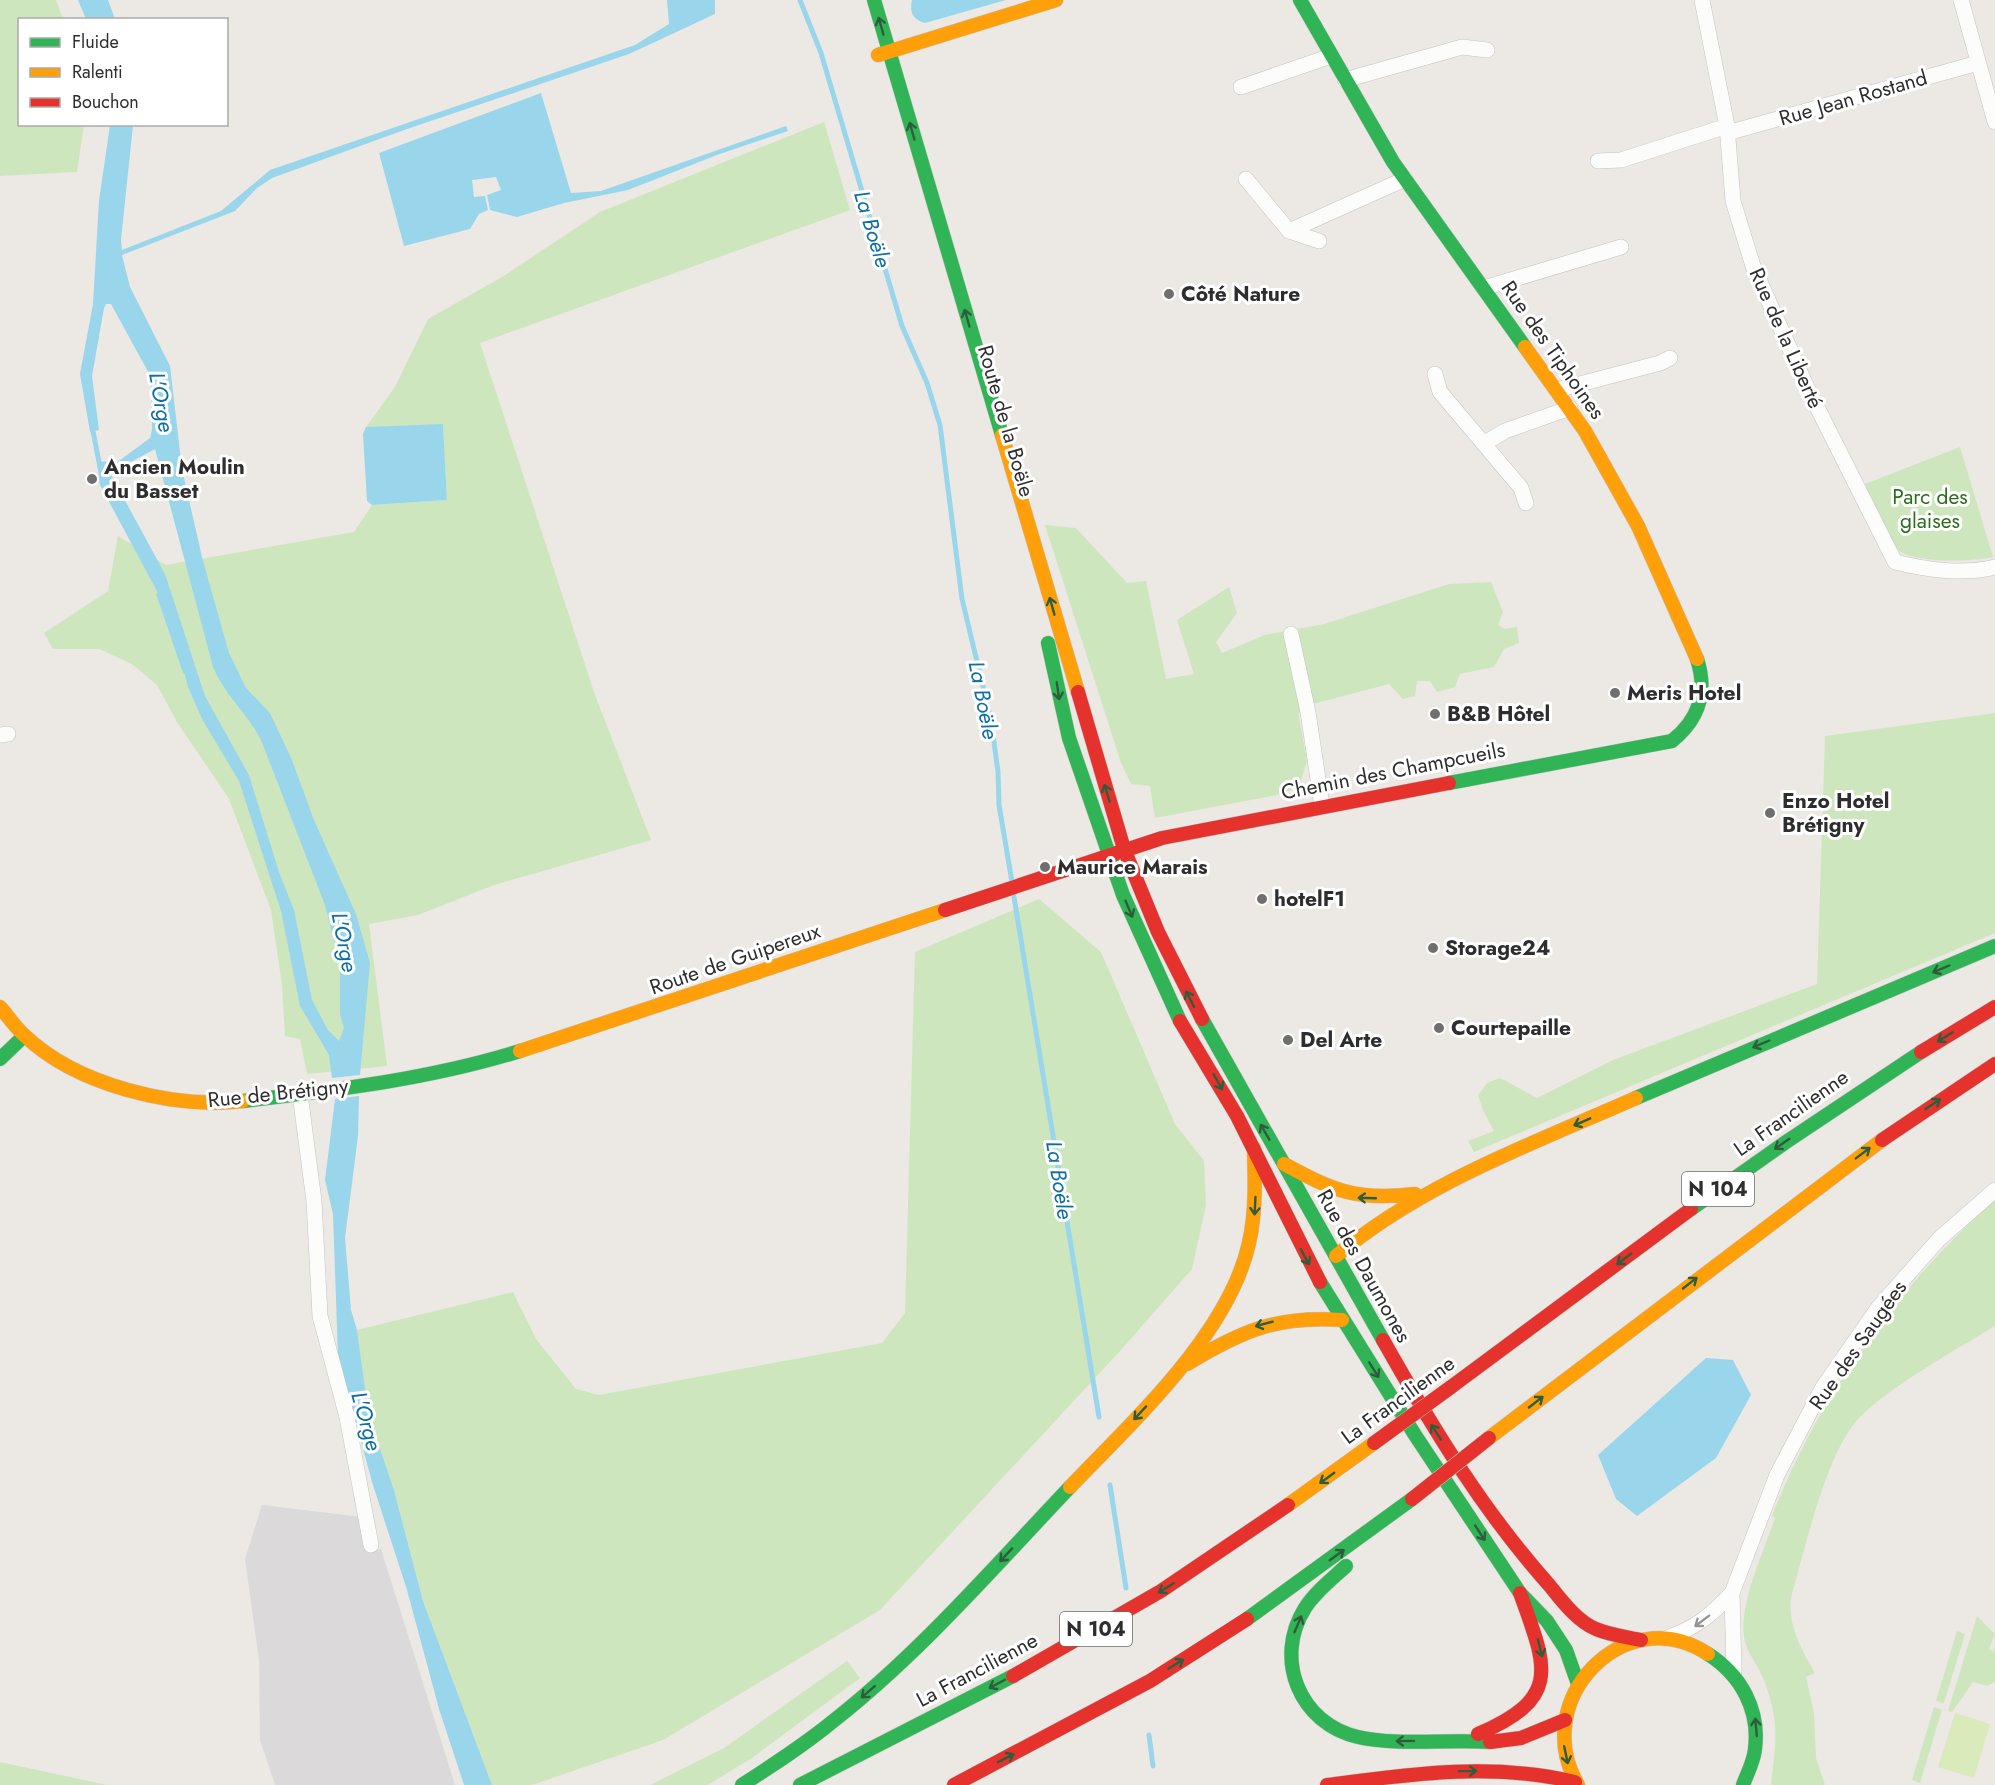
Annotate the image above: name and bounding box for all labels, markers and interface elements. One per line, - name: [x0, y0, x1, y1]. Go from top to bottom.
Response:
- one-way arrow: [875, 17, 886, 36]
- legend: [18, 18, 228, 126]
- text: Fluide: [72, 29, 119, 55]
- text: Ralenti: [72, 59, 123, 85]
- street label: Rue Jean Rostand: [1775, 62, 1931, 134]
- text: Bouchon: [72, 89, 139, 115]
- one-way arrow: [906, 122, 917, 141]
- water label: La Boële: [846, 187, 900, 271]
- street label: Rue de la Liberté: [1742, 263, 1830, 413]
- street label: Rue des Tiphoines: [1494, 275, 1612, 425]
- place label: Côté Nature: [1181, 279, 1300, 309]
- marker: Côté Nature: [1162, 287, 1176, 301]
- one-way arrow: [961, 309, 972, 328]
- street label: Route de la Boële: [970, 342, 1042, 500]
- water label: L'Orge: [141, 370, 183, 434]
- place label: Ancien Moulin du Basset: [103, 452, 245, 506]
- marker: Ancien Moulin du Basset: [85, 472, 99, 486]
- park label: Parc des glaises: [1892, 482, 1968, 536]
- one-way arrow: [1046, 597, 1057, 616]
- water label: La Boële: [961, 658, 1007, 742]
- place label: Meris Hotel: [1627, 678, 1741, 708]
- one-way arrow: [1053, 681, 1064, 701]
- marker: Meris Hotel: [1608, 686, 1622, 700]
- place label: B&B Hôtel: [1447, 699, 1550, 729]
- marker: B&B Hôtel: [1428, 707, 1442, 721]
- street label: Chemin des Champcueils: [1279, 735, 1507, 807]
- one-way arrow: [1101, 784, 1112, 803]
- place label: Enzo Hotel Brétigny: [1782, 786, 1889, 840]
- marker: Enzo Hotel Brétigny: [1763, 806, 1777, 820]
- place label: Maurice Marais: [1057, 852, 1208, 882]
- marker: Maurice Marais: [1038, 860, 1052, 874]
- place label: hotelF1: [1274, 884, 1345, 914]
- marker: hotelF1: [1255, 892, 1269, 906]
- one-way arrow: [1124, 900, 1135, 918]
- water label: L'Orge: [324, 909, 366, 975]
- street label: Route de Guipereux: [646, 916, 824, 1002]
- place label: Storage24: [1445, 933, 1550, 963]
- marker: Storage24: [1426, 941, 1440, 955]
- one-way arrow: [1932, 964, 1951, 975]
- one-way arrow: [1184, 990, 1195, 1008]
- place label: Courtepaille: [1451, 1013, 1571, 1043]
- marker: Courtepaille: [1432, 1021, 1446, 1035]
- place label: Del Arte: [1300, 1025, 1382, 1055]
- one-way arrow: [1937, 1031, 1954, 1043]
- marker: Del Arte: [1281, 1033, 1295, 1047]
- one-way arrow: [1753, 1039, 1771, 1050]
- street label: La Francilienne: [1728, 1062, 1855, 1164]
- street label: Rue de Brétigny: [206, 1071, 350, 1115]
- one-way arrow: [1212, 1073, 1224, 1090]
- one-way arrow: [1924, 1098, 1941, 1110]
- one-way arrow: [1574, 1117, 1592, 1128]
- one-way arrow: [1259, 1124, 1271, 1141]
- one-way arrow: [1774, 1138, 1791, 1150]
- water label: La Boële: [1038, 1139, 1082, 1221]
- one-way arrow: [1854, 1147, 1870, 1159]
- road number: N 104: [1682, 1172, 1754, 1206]
- street label: Rue des Daumones: [1309, 1184, 1419, 1348]
- one-way arrow: [1358, 1192, 1378, 1204]
- one-way arrow: [1249, 1196, 1260, 1216]
- one-way arrow: [1300, 1247, 1311, 1265]
- one-way arrow: [1616, 1252, 1632, 1265]
- street label: Rue des Saugées: [1802, 1274, 1914, 1416]
- one-way arrow: [1682, 1277, 1698, 1289]
- one-way arrow: [1255, 1319, 1274, 1331]
- street label: La Francilienne: [1335, 1348, 1461, 1451]
- one-way arrow: [1367, 1361, 1380, 1378]
- water label: L'Orge: [343, 1388, 391, 1454]
- one-way arrow: [1528, 1396, 1544, 1409]
- one-way arrow: [1132, 1405, 1147, 1420]
- one-way arrow: [1429, 1424, 1441, 1441]
- one-way arrow: [1319, 1471, 1335, 1484]
- one-way arrow: [1474, 1524, 1487, 1541]
- one-way arrow: [999, 1547, 1013, 1562]
- one-way arrow: [1329, 1548, 1345, 1561]
- one-way arrow: [1158, 1582, 1175, 1594]
- road number: N 104: [1060, 1612, 1132, 1646]
- one-way arrow: [1695, 1615, 1711, 1627]
- one-way arrow: [1292, 1616, 1304, 1634]
- street label: La Francilienne: [911, 1625, 1043, 1715]
- one-way arrow: [1534, 1638, 1546, 1657]
- one-way arrow: [1167, 1658, 1184, 1670]
- one-way arrow: [988, 1679, 1006, 1690]
- one-way arrow: [861, 1685, 876, 1699]
- one-way arrow: [1750, 1717, 1761, 1737]
- one-way arrow: [1395, 1735, 1415, 1747]
- one-way arrow: [1561, 1745, 1572, 1764]
- one-way arrow: [996, 1752, 1014, 1764]
- one-way arrow: [1458, 1766, 1478, 1777]

